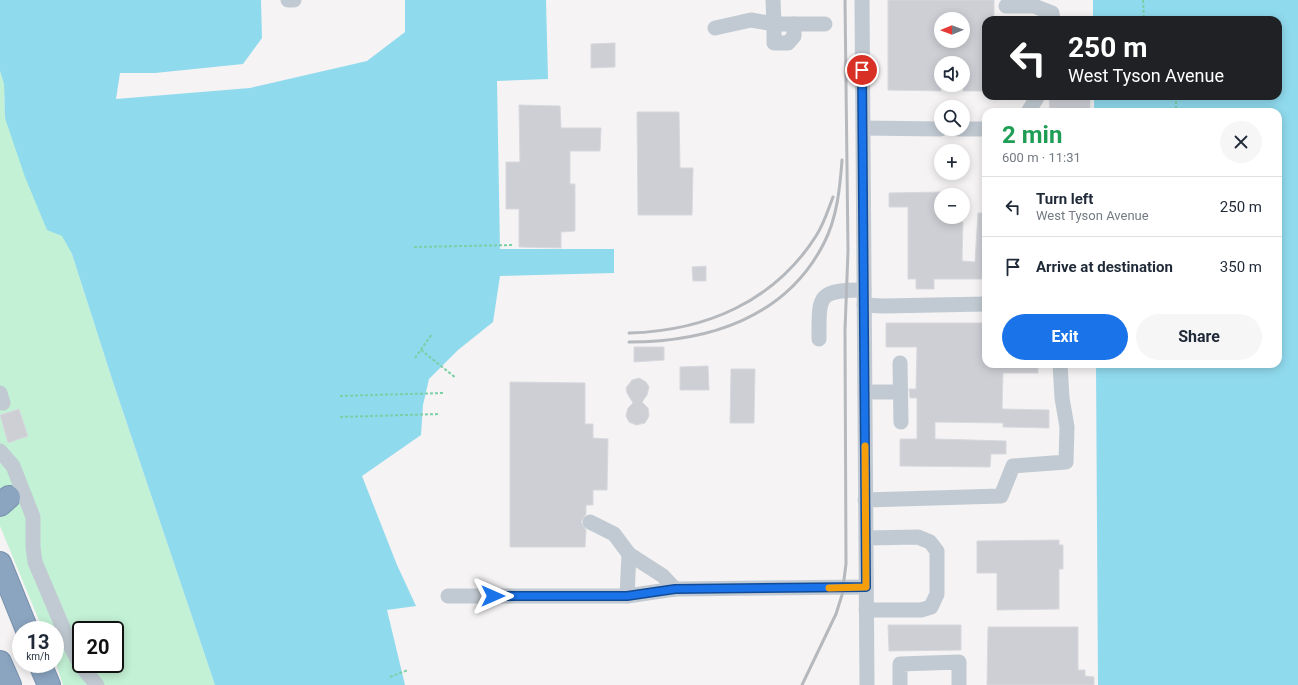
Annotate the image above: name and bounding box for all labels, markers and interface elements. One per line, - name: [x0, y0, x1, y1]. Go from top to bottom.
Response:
- north arrow: [934, 12, 970, 48]
- map controls: [934, 12, 970, 224]
- text: 250 m: [1068, 31, 1147, 64]
- icon: left: [1002, 32, 1054, 84]
- pin: [845, 53, 879, 87]
- button: sound: [934, 56, 970, 92]
- icon: arrive: [851, 59, 873, 81]
- text: West Tyson Avenue: [1068, 65, 1224, 86]
- button: search: [934, 100, 970, 136]
- text: 2 min: [1002, 121, 1062, 149]
- button: close: [1220, 121, 1262, 163]
- button: +: [934, 144, 970, 180]
- text: 600 m · 11:31: [1002, 150, 1081, 165]
- button: −: [934, 188, 970, 224]
- text: Turn left: [1036, 190, 1093, 208]
- icon: left: [1002, 196, 1024, 218]
- text: 250 m: [1220, 198, 1262, 216]
- text: West Tyson Avenue: [1036, 208, 1149, 223]
- icon: arrive: [1002, 256, 1024, 278]
- text: Arrive at destination: [1036, 258, 1173, 276]
- text: 350 m: [1220, 258, 1262, 276]
- button: Exit: [1002, 314, 1128, 360]
- button: Share: [1136, 314, 1262, 360]
- position arrow: [472, 575, 514, 617]
- speed limit sign: 20: [72, 621, 124, 673]
- text: 13: [27, 630, 49, 654]
- text: km/h: [26, 651, 50, 662]

